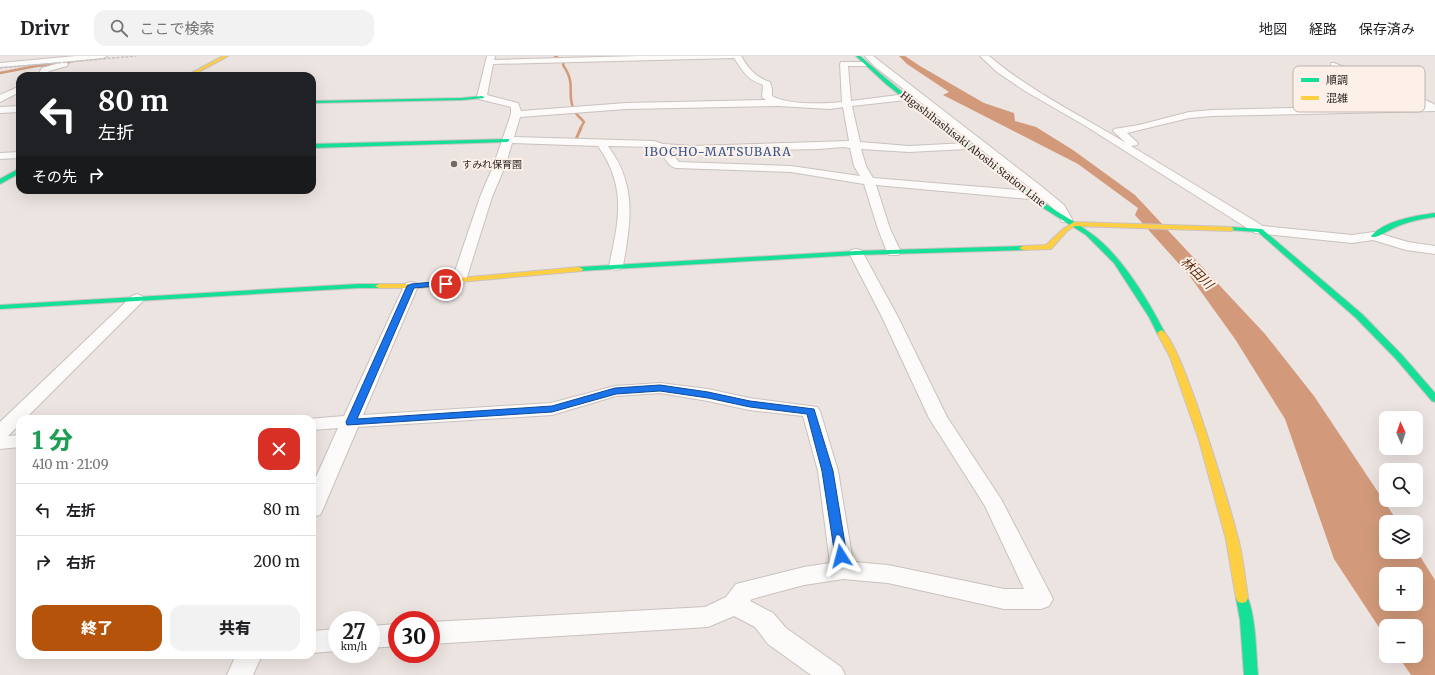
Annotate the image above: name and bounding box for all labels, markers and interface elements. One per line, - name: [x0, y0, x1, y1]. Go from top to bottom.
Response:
- search box: [94, 10, 374, 46]
- text: Drivr: [20, 16, 70, 40]
- icon: search: [108, 17, 130, 39]
- text: ここで検索: [140, 19, 215, 38]
- text: 地図: [1259, 20, 1287, 38]
- text: 経路: [1309, 20, 1337, 38]
- text: 保存済み: [1359, 20, 1415, 38]
- legend: [1293, 66, 1425, 112]
- text: 順調: [1326, 73, 1348, 87]
- text: 80 m: [98, 83, 169, 119]
- icon: left: [32, 88, 84, 140]
- street label: Higashihashisaki Aboshi Station Line: [898, 88, 1048, 210]
- text: 混雑: [1326, 91, 1348, 105]
- text: 左折: [98, 121, 134, 144]
- district label: IBOCHO-MATSUBARA: [644, 144, 792, 159]
- place label: すみれ保育園: [462, 158, 522, 171]
- marker: すみれ保育園: [449, 159, 459, 169]
- icon: right: [85, 164, 107, 186]
- text: その先: [32, 167, 77, 186]
- water label: 林田川: [1177, 253, 1218, 294]
- pin: [429, 267, 463, 301]
- icon: arrive: [435, 273, 457, 295]
- north arrow: [1379, 411, 1423, 455]
- map controls: [1379, 411, 1423, 663]
- text: 1 分: [32, 425, 73, 456]
- button: close: [258, 428, 300, 470]
- text: 410 m · 21:09: [32, 456, 109, 473]
- button: search: [1379, 463, 1423, 507]
- icon: left: [32, 499, 54, 521]
- text: 80 m: [263, 500, 300, 519]
- text: 左折: [66, 501, 96, 520]
- button: layers: [1379, 515, 1423, 559]
- position arrow: [820, 535, 862, 577]
- icon: right: [32, 551, 54, 573]
- text: 200 m: [253, 552, 300, 571]
- text: 右折: [66, 553, 96, 572]
- button: +: [1379, 567, 1423, 611]
- button: 終了: [32, 605, 162, 651]
- button: 共有: [170, 605, 300, 651]
- speed limit sign: 30: [388, 611, 440, 663]
- text: 27: [342, 619, 366, 644]
- button: −: [1379, 619, 1423, 663]
- text: km/h: [341, 640, 367, 653]

